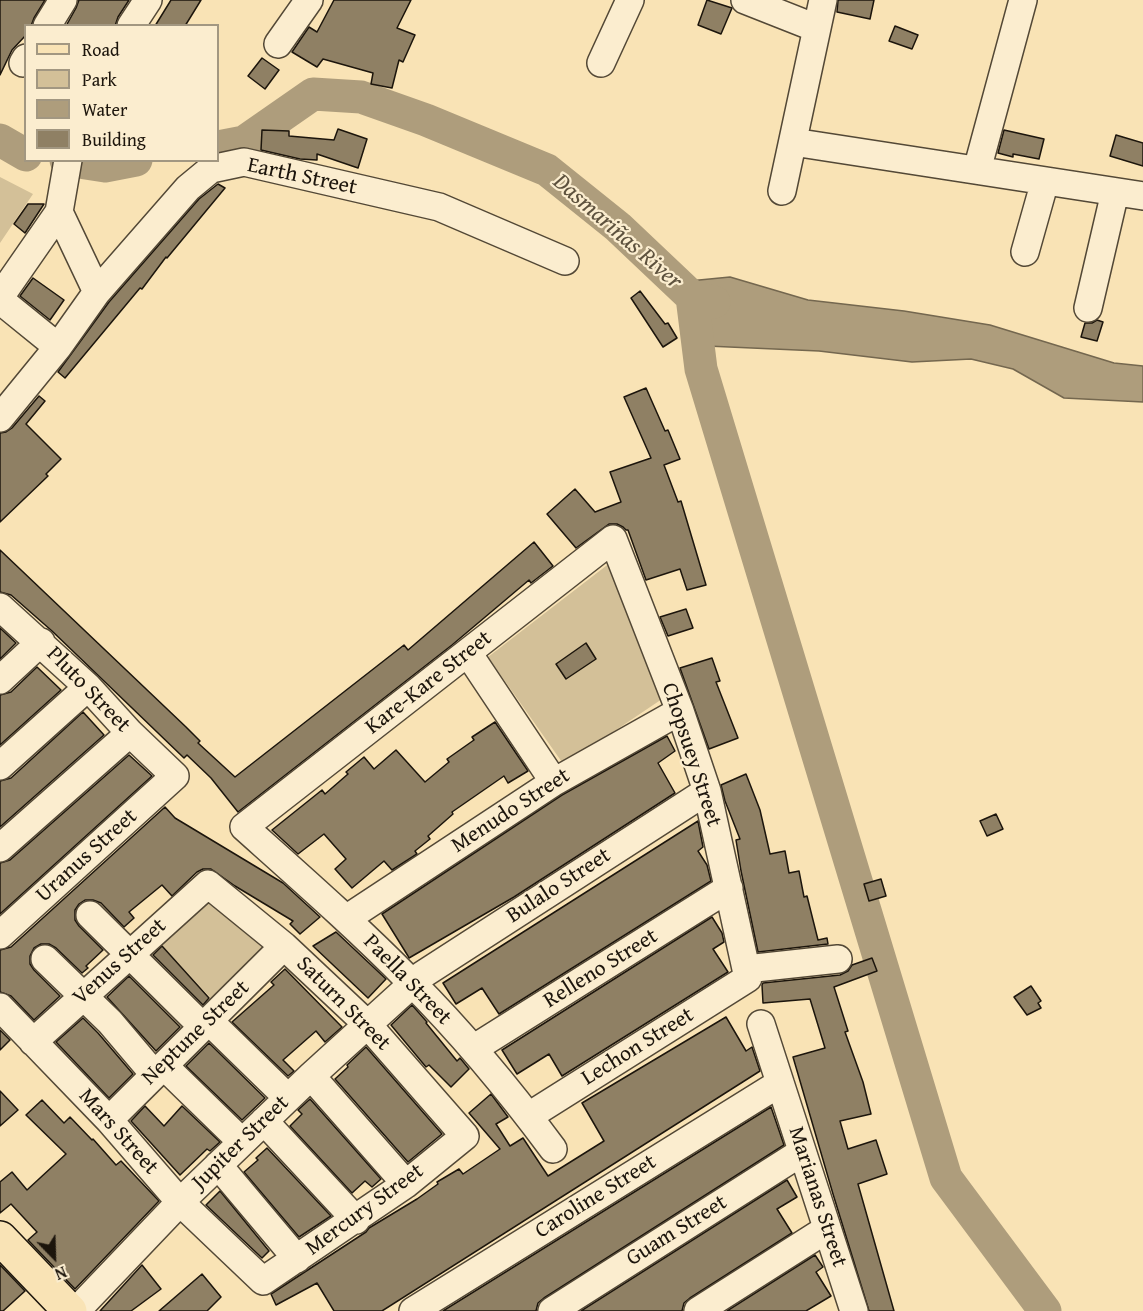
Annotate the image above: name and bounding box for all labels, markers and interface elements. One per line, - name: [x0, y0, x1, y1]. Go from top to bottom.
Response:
- legend: [24, 24, 219, 162]
- text: Road: [82, 36, 120, 63]
- text: Park: [82, 66, 117, 93]
- text: Water: [82, 96, 127, 123]
- text: Building: [82, 126, 146, 153]
- street label: Earth Street: [245, 153, 359, 201]
- water label: Dasmariñas River: [546, 168, 688, 296]
- street label: Kare-Kare Street: [361, 625, 497, 741]
- street label: Pluto Street: [41, 641, 135, 739]
- street label: Chopsuey Street: [655, 680, 727, 830]
- street label: Menudo Street: [447, 763, 575, 859]
- street label: Uranus Street: [31, 804, 143, 908]
- street label: Bulalo Street: [502, 843, 616, 929]
- street label: Venus Street: [68, 913, 172, 1011]
- street label: Relleno Street: [539, 923, 663, 1015]
- street label: Paella Street: [357, 929, 457, 1031]
- street label: Saturn Street: [290, 951, 396, 1057]
- street label: Neptune Street: [137, 975, 255, 1091]
- street label: Lechon Street: [577, 1002, 699, 1092]
- street label: Mars Street: [72, 1084, 164, 1180]
- street label: Jupiter Street: [187, 1090, 295, 1196]
- street label: Marianas Street: [782, 1123, 852, 1271]
- street label: Caroline Street: [531, 1149, 661, 1245]
- street label: Mercury Street: [301, 1158, 429, 1262]
- street label: Guam Street: [622, 1190, 732, 1272]
- north arrow: [24, 1227, 84, 1287]
- text: N: [51, 1260, 71, 1287]

